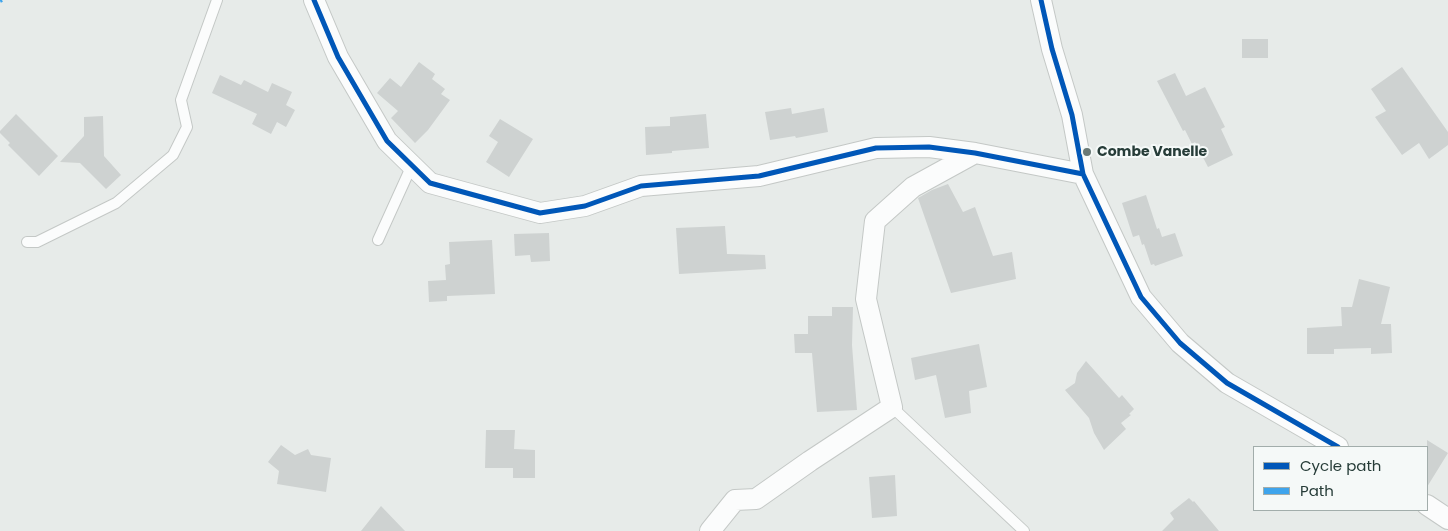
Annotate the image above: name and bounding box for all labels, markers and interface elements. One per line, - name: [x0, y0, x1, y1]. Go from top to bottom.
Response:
- place label: Combe Vanelle: [1097, 144, 1207, 160]
- marker: Combe Vanelle: [1081, 146, 1093, 158]
- legend: [1253, 446, 1428, 511]
- text: Cycle path: [1300, 455, 1381, 476]
- text: Path: [1300, 480, 1334, 501]

